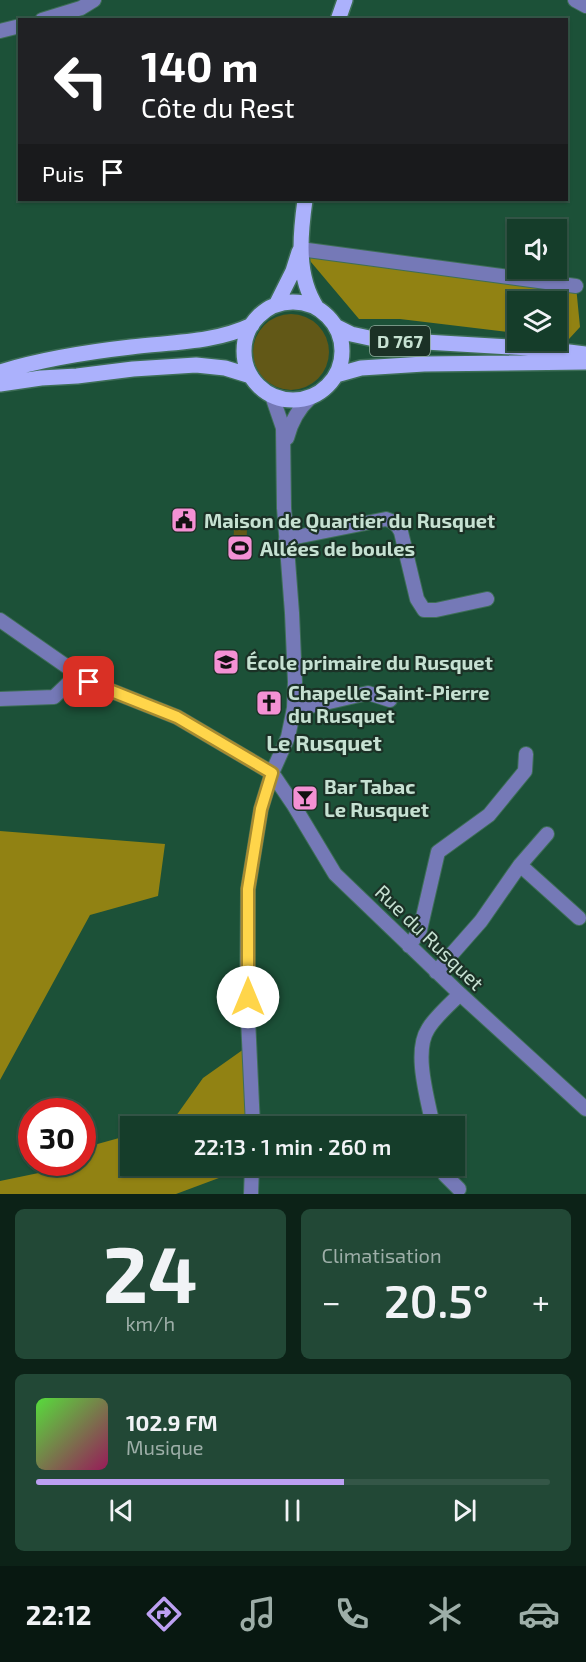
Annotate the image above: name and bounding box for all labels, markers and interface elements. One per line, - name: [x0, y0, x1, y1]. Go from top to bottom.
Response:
- text: 140 m: [141, 40, 258, 90]
- icon: left: [42, 42, 120, 120]
- text: Côte du Rest: [141, 91, 294, 123]
- icon: arrive: [96, 156, 129, 189]
- text: Puis: [42, 160, 84, 186]
- map controls: [507, 219, 567, 351]
- button: sound: [507, 219, 567, 279]
- button: layers: [507, 291, 567, 351]
- road number: D 767: [370, 326, 430, 356]
- public building icon: Maison de Quartier du Rusquet: [169, 505, 199, 535]
- place label: Maison de Quartier du Rusquet: [204, 508, 495, 533]
- sports icon: Allées de boules: [225, 533, 255, 563]
- place label: Allées de boules: [260, 536, 415, 560]
- school or university icon: École primaire du Rusquet: [211, 647, 241, 677]
- place label: École primaire du Rusquet: [246, 650, 493, 674]
- pin: [63, 656, 114, 707]
- icon: arrive: [72, 665, 105, 698]
- place label: Chapelle Saint-Pierre du Rusquet: [288, 680, 490, 727]
- church icon: Chapelle Saint-Pierre du Rusquet: [254, 688, 284, 718]
- district label: Le Rusquet: [266, 729, 382, 755]
- place label: Bar Tabac Le Rusquet: [324, 774, 429, 821]
- bar icon: Bar Tabac Le Rusquet: [290, 783, 320, 813]
- street label: Rue du Rusquet: [371, 879, 489, 995]
- position arrow: [216, 965, 280, 1029]
- speed limit sign: 30: [18, 1098, 96, 1176]
- text: 22:13 · 1 min · 260 m: [194, 1133, 391, 1159]
- text: 24: [103, 1225, 198, 1319]
- text: Climatisation: [322, 1243, 442, 1267]
- text: 20.5°: [384, 1273, 489, 1327]
- text: −: [322, 1281, 341, 1321]
- text: +: [532, 1281, 550, 1321]
- text: km/h: [125, 1311, 175, 1335]
- text: 102.9 FM: [126, 1409, 218, 1435]
- text: Musique: [126, 1435, 204, 1459]
- icon: previous: [105, 1494, 138, 1527]
- icon: pause: [276, 1494, 309, 1527]
- icon: next: [448, 1494, 481, 1527]
- icon: directions: [143, 1593, 185, 1635]
- icon: music: [237, 1593, 279, 1635]
- icon: phone: [331, 1593, 373, 1635]
- icon: climate: [424, 1593, 466, 1635]
- icon: car: [518, 1593, 560, 1635]
- text: 22:12: [26, 1598, 92, 1630]

